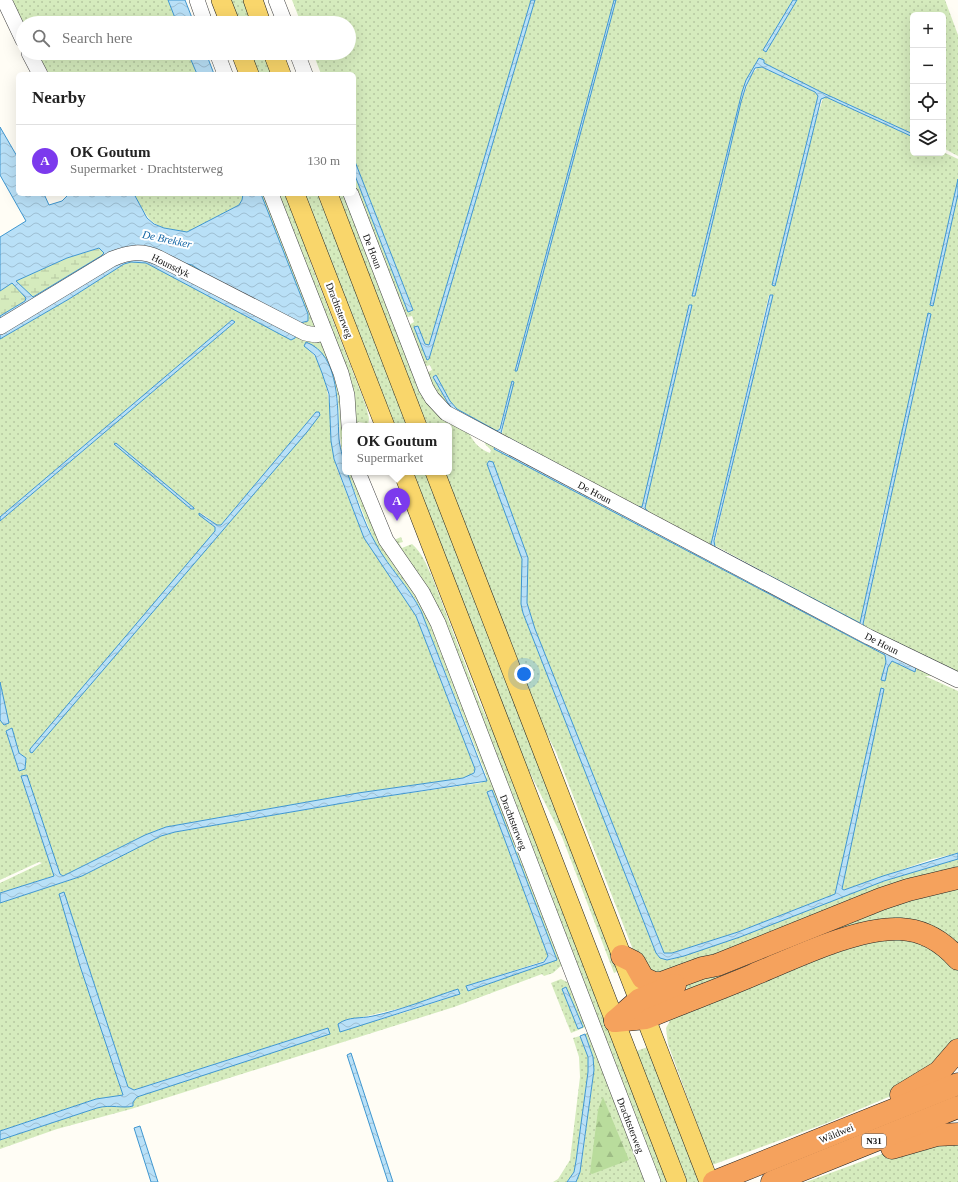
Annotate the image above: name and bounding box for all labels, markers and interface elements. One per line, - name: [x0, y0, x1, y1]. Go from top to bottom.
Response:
- map controls: [910, 12, 946, 156]
- button: +: [910, 12, 946, 48]
- search box: [16, 16, 356, 60]
- icon: search: [30, 27, 52, 49]
- text: Search here: [62, 30, 132, 46]
- button: −: [910, 48, 946, 84]
- button: locate: [910, 84, 946, 120]
- text: Nearby: [32, 88, 86, 107]
- button: layers: [910, 120, 946, 156]
- text: OK Goutum: [70, 144, 150, 160]
- text: A: [40, 153, 50, 168]
- text: 130 m: [307, 153, 340, 168]
- text: Supermarket · Drachtsterweg: [70, 161, 223, 176]
- water label: De Brekker: [140, 228, 193, 250]
- street label: De Houn: [361, 232, 384, 270]
- street label: Hounsdyk: [150, 251, 192, 279]
- street label: Drachtsterweg: [324, 281, 355, 339]
- popup: [342, 423, 452, 475]
- text: OK Goutum: [357, 433, 437, 449]
- text: Supermarket: [357, 450, 423, 465]
- street label: De Houn: [576, 479, 613, 506]
- pin: A: [384, 488, 410, 521]
- street label: De Houn: [863, 630, 900, 657]
- your location: [514, 664, 534, 684]
- street label: Drachtsterweg: [498, 793, 529, 851]
- street label: Drachtsterweg: [615, 1096, 646, 1154]
- street label: Wâldwei: [817, 1122, 855, 1145]
- road number: N31: [862, 1134, 886, 1148]

